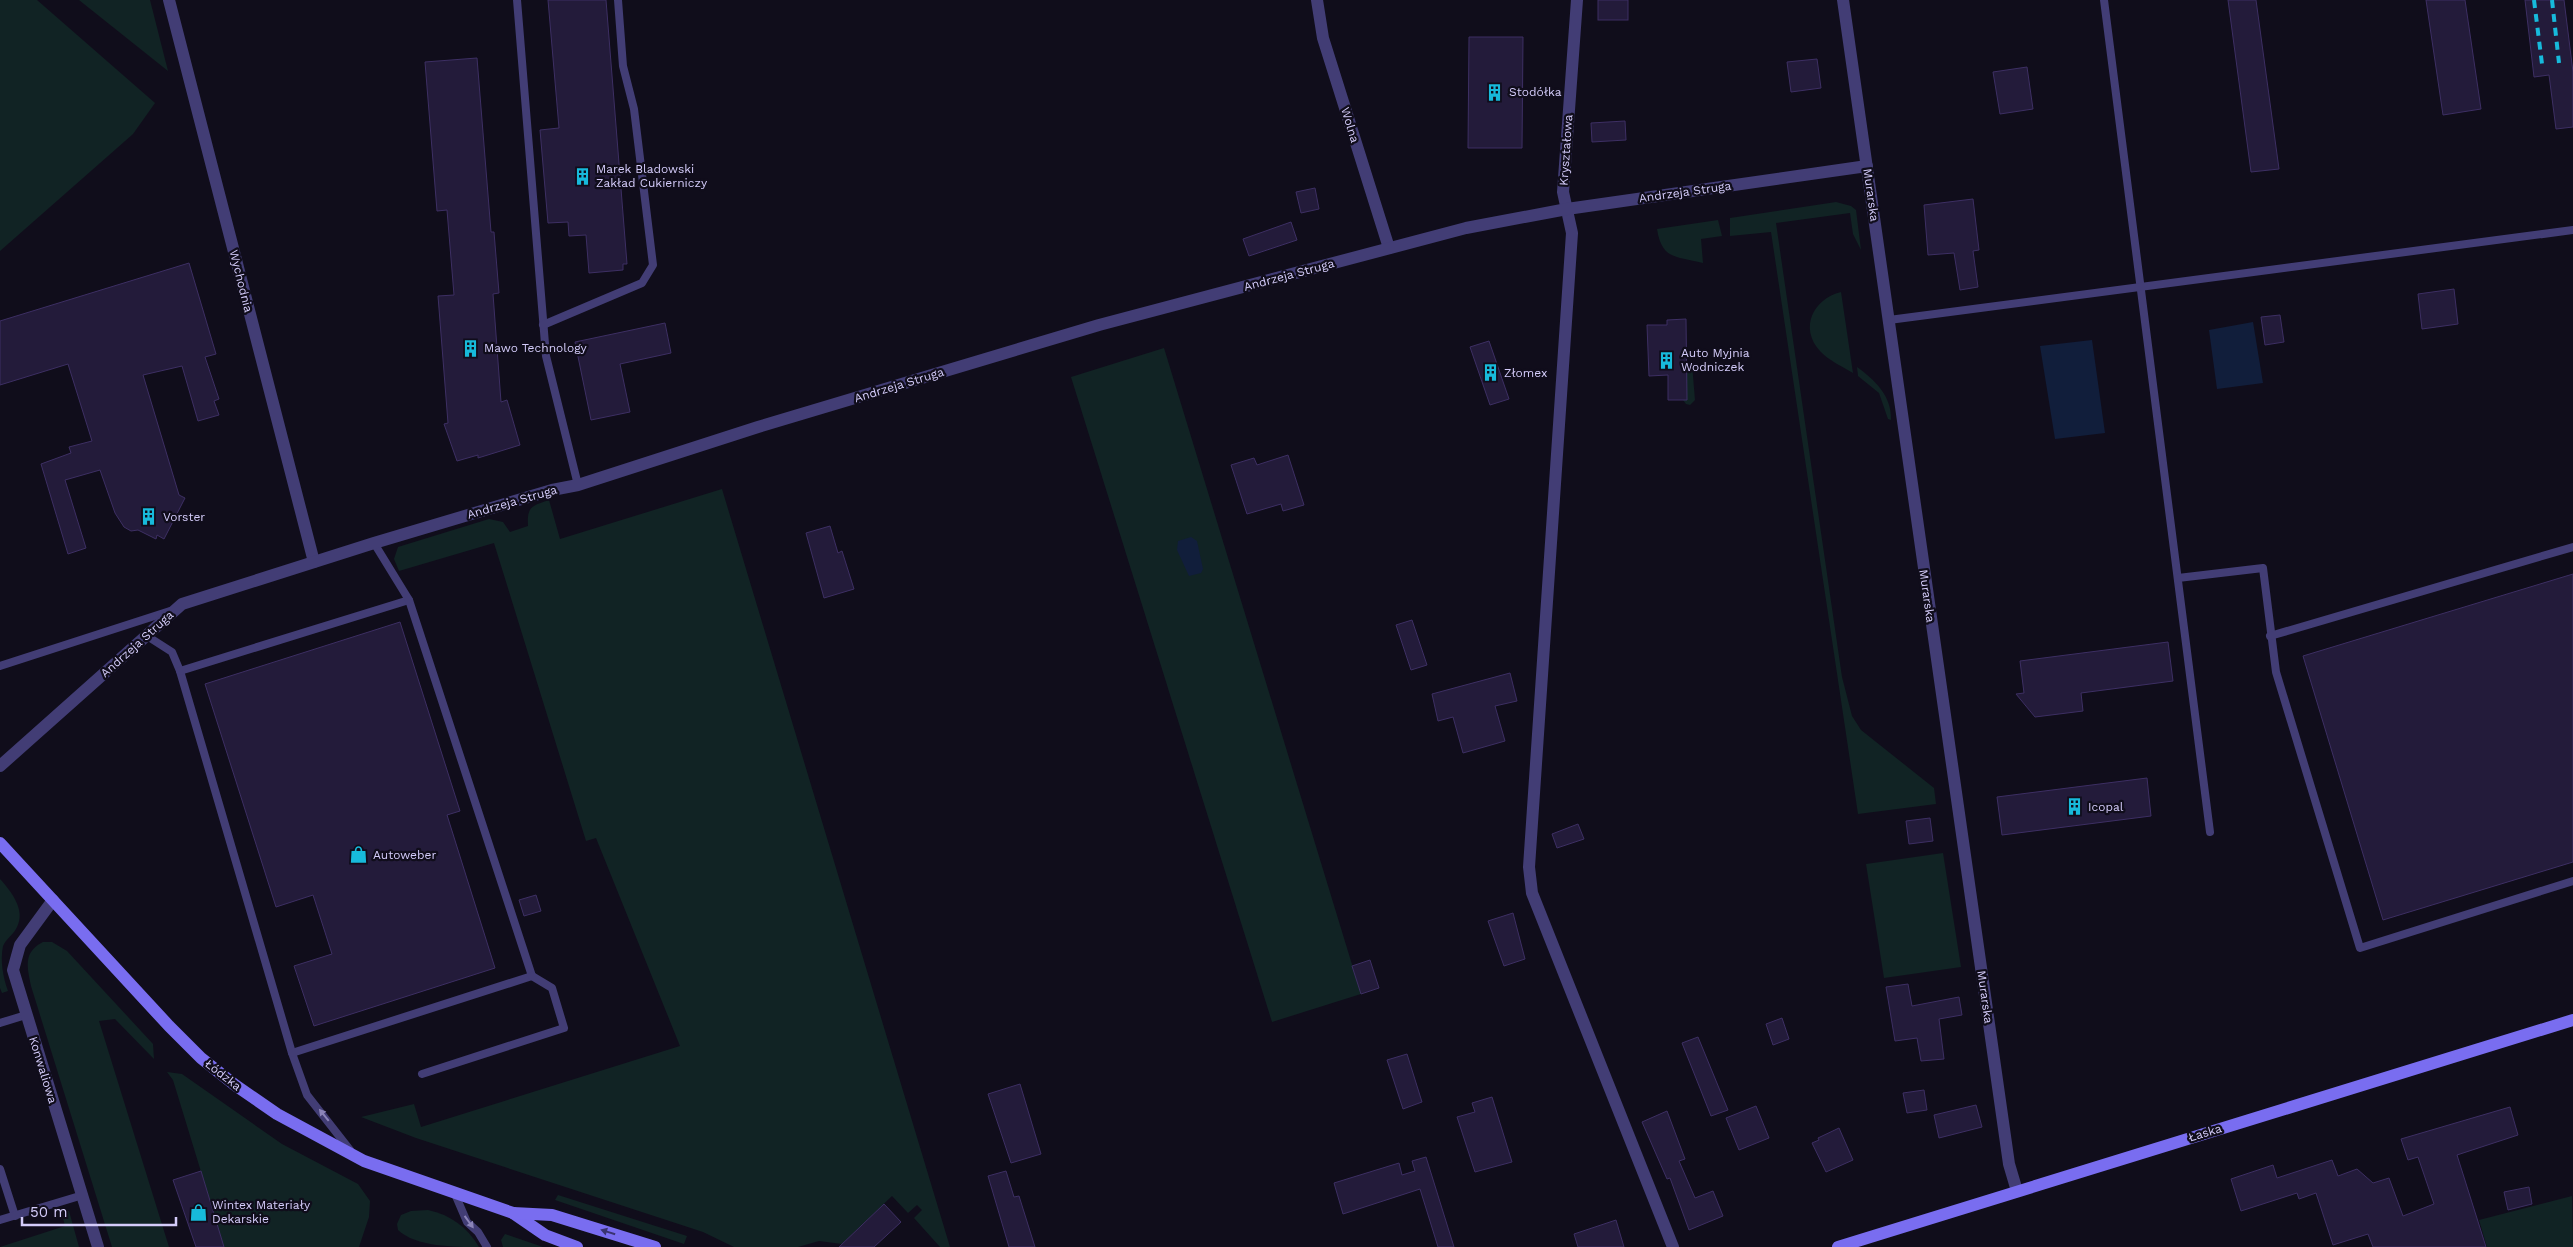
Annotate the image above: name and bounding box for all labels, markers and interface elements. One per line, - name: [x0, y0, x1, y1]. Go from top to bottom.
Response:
- building icon: Stodółka: [1485, 82, 1505, 102]
- place label: Stodółka: [1509, 85, 1562, 99]
- street label: Wolna: [1338, 106, 1362, 145]
- street label: Kryształowa: [1557, 114, 1575, 186]
- place label: Marek Bladowski Zakład Cukierniczy: [596, 162, 708, 190]
- building icon: Marek Bladowski Zakład Cukierniczy: [572, 166, 592, 186]
- street label: Murarska: [1860, 168, 1882, 223]
- street label: Andrzeja Struga: [1638, 179, 1732, 205]
- street label: Wychodnia: [226, 248, 256, 314]
- street label: Andrzeja Struga: [1242, 256, 1336, 294]
- building icon: Mawo Technology: [460, 338, 480, 358]
- place label: Mawo Technology: [484, 341, 588, 355]
- place label: Auto Myjnia Wodniczek: [1681, 346, 1750, 374]
- building icon: Auto Myjnia Wodniczek: [1657, 350, 1677, 370]
- building icon: Złomex: [1480, 363, 1500, 383]
- street label: Andrzeja Struga: [852, 365, 946, 405]
- place label: Złomex: [1504, 366, 1547, 380]
- street label: Andrzeja Struga: [465, 482, 559, 522]
- building icon: Vorster: [139, 507, 159, 527]
- place label: Vorster: [163, 510, 205, 524]
- street label: Murarska: [1916, 569, 1938, 624]
- street label: Andrzeja Struga: [98, 608, 176, 680]
- building icon: Icopal: [2064, 797, 2084, 817]
- place label: Icopal: [2088, 800, 2124, 814]
- shop icon: Autoweber: [349, 845, 369, 865]
- place label: Autoweber: [373, 848, 436, 862]
- street label: Murarska: [1974, 970, 1996, 1025]
- street label: Konwaliowa: [26, 1035, 60, 1105]
- street label: Łódzka: [202, 1057, 244, 1094]
- one-way arrow: [319, 1109, 330, 1122]
- street label: Łaska: [2187, 1121, 2224, 1145]
- scale bar: [22, 1194, 176, 1226]
- place label: Wintex Materiały Dekarskie: [212, 1198, 311, 1226]
- shop icon: Wintex Materiały Dekarskie: [188, 1202, 208, 1222]
- text: 50 m: [30, 1203, 67, 1221]
- one-way arrow: [464, 1215, 474, 1228]
- one-way arrow: [601, 1227, 616, 1235]

